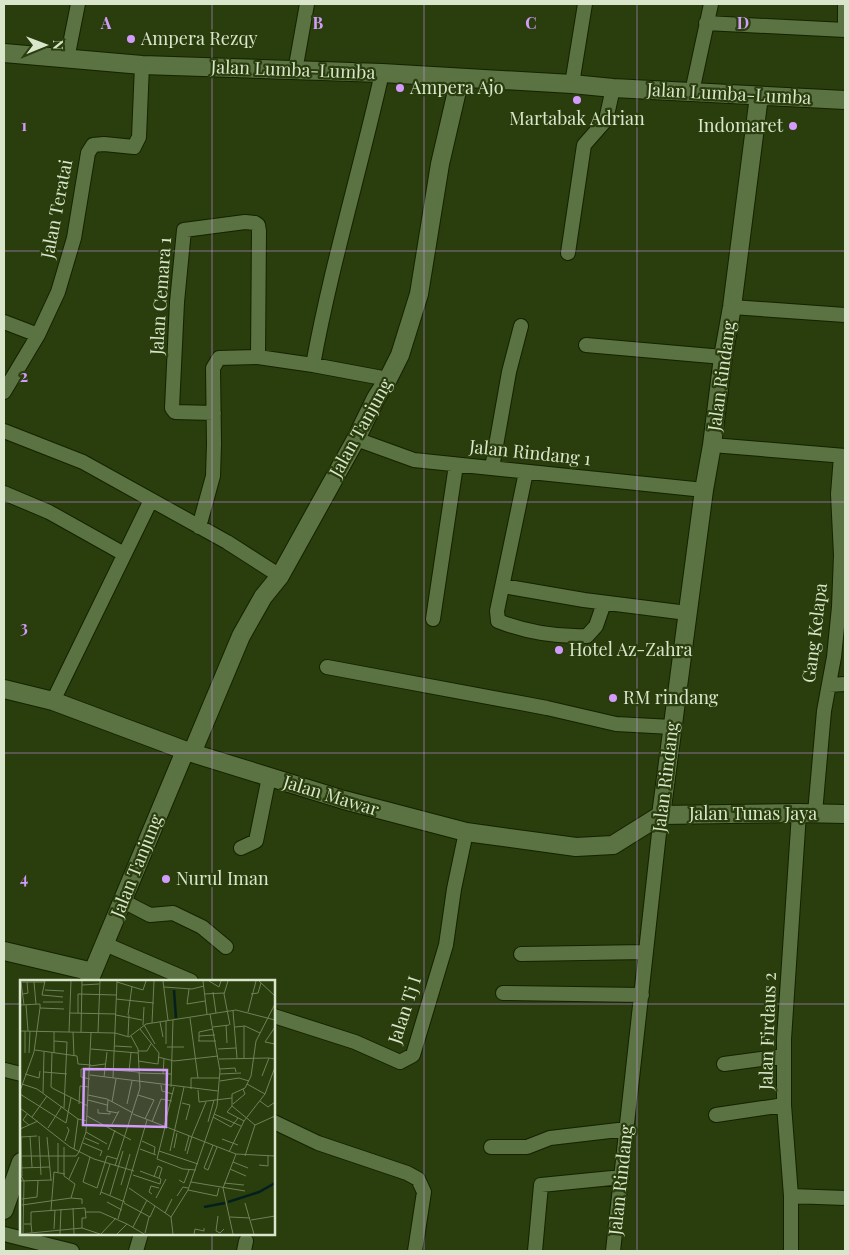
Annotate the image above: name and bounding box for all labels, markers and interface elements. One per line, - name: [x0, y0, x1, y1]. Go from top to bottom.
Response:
- text: A: [100, 12, 112, 33]
- text: B: [313, 12, 324, 33]
- text: C: [525, 12, 537, 33]
- text: D: [737, 12, 749, 33]
- north arrow: [20, 20, 70, 70]
- place label: Ampera Rezqy: [140, 26, 258, 50]
- marker: Ampera Rezqy: [125, 33, 137, 45]
- text: N: [49, 40, 68, 50]
- street label: Jalan Lumba-Lumba: [209, 54, 376, 84]
- place label: Ampera Ajo: [409, 75, 504, 99]
- street label: Jalan Lumba-Lumba: [645, 77, 812, 109]
- marker: Ampera Ajo: [394, 82, 406, 94]
- marker: Martabak Adrian: [571, 94, 583, 106]
- place label: Martabak Adrian: [509, 106, 645, 130]
- place label: Indomaret: [698, 113, 784, 137]
- text: 1: [21, 114, 27, 135]
- marker: Indomaret: [787, 120, 799, 132]
- street label: Jalan Teratai: [34, 157, 77, 261]
- street label: Jalan Cemara 1: [144, 236, 176, 357]
- street label: Jalan Rindang: [701, 319, 741, 433]
- text: 2: [20, 365, 28, 386]
- street label: Jalan Tanjung: [323, 373, 397, 482]
- street label: Jalan Rindang 1: [467, 434, 592, 470]
- street label: Gang Kelapa: [796, 582, 832, 684]
- text: 3: [20, 616, 28, 637]
- place label: Hotel Az-Zahra: [569, 637, 693, 661]
- marker: Hotel Az-Zahra: [553, 644, 565, 656]
- place label: RM rindang: [623, 685, 719, 709]
- marker: RM rindang: [607, 692, 619, 704]
- street label: Jalan Rindang: [646, 720, 684, 834]
- street label: Jalan Mawar: [280, 769, 382, 821]
- street label: Jalan Tunas Jaya: [688, 801, 817, 825]
- street label: Jalan Tanjung: [104, 810, 168, 922]
- place label: Nurul Iman: [176, 866, 269, 890]
- text: 4: [20, 867, 28, 888]
- marker: Nurul Iman: [160, 873, 172, 885]
- street label: Jalan Firdaus 2: [753, 972, 781, 1091]
- street label: Jalan Tj I: [382, 973, 426, 1048]
- inset map: [20, 980, 275, 1235]
- street label: Jalan Rindang: [602, 1123, 638, 1237]

